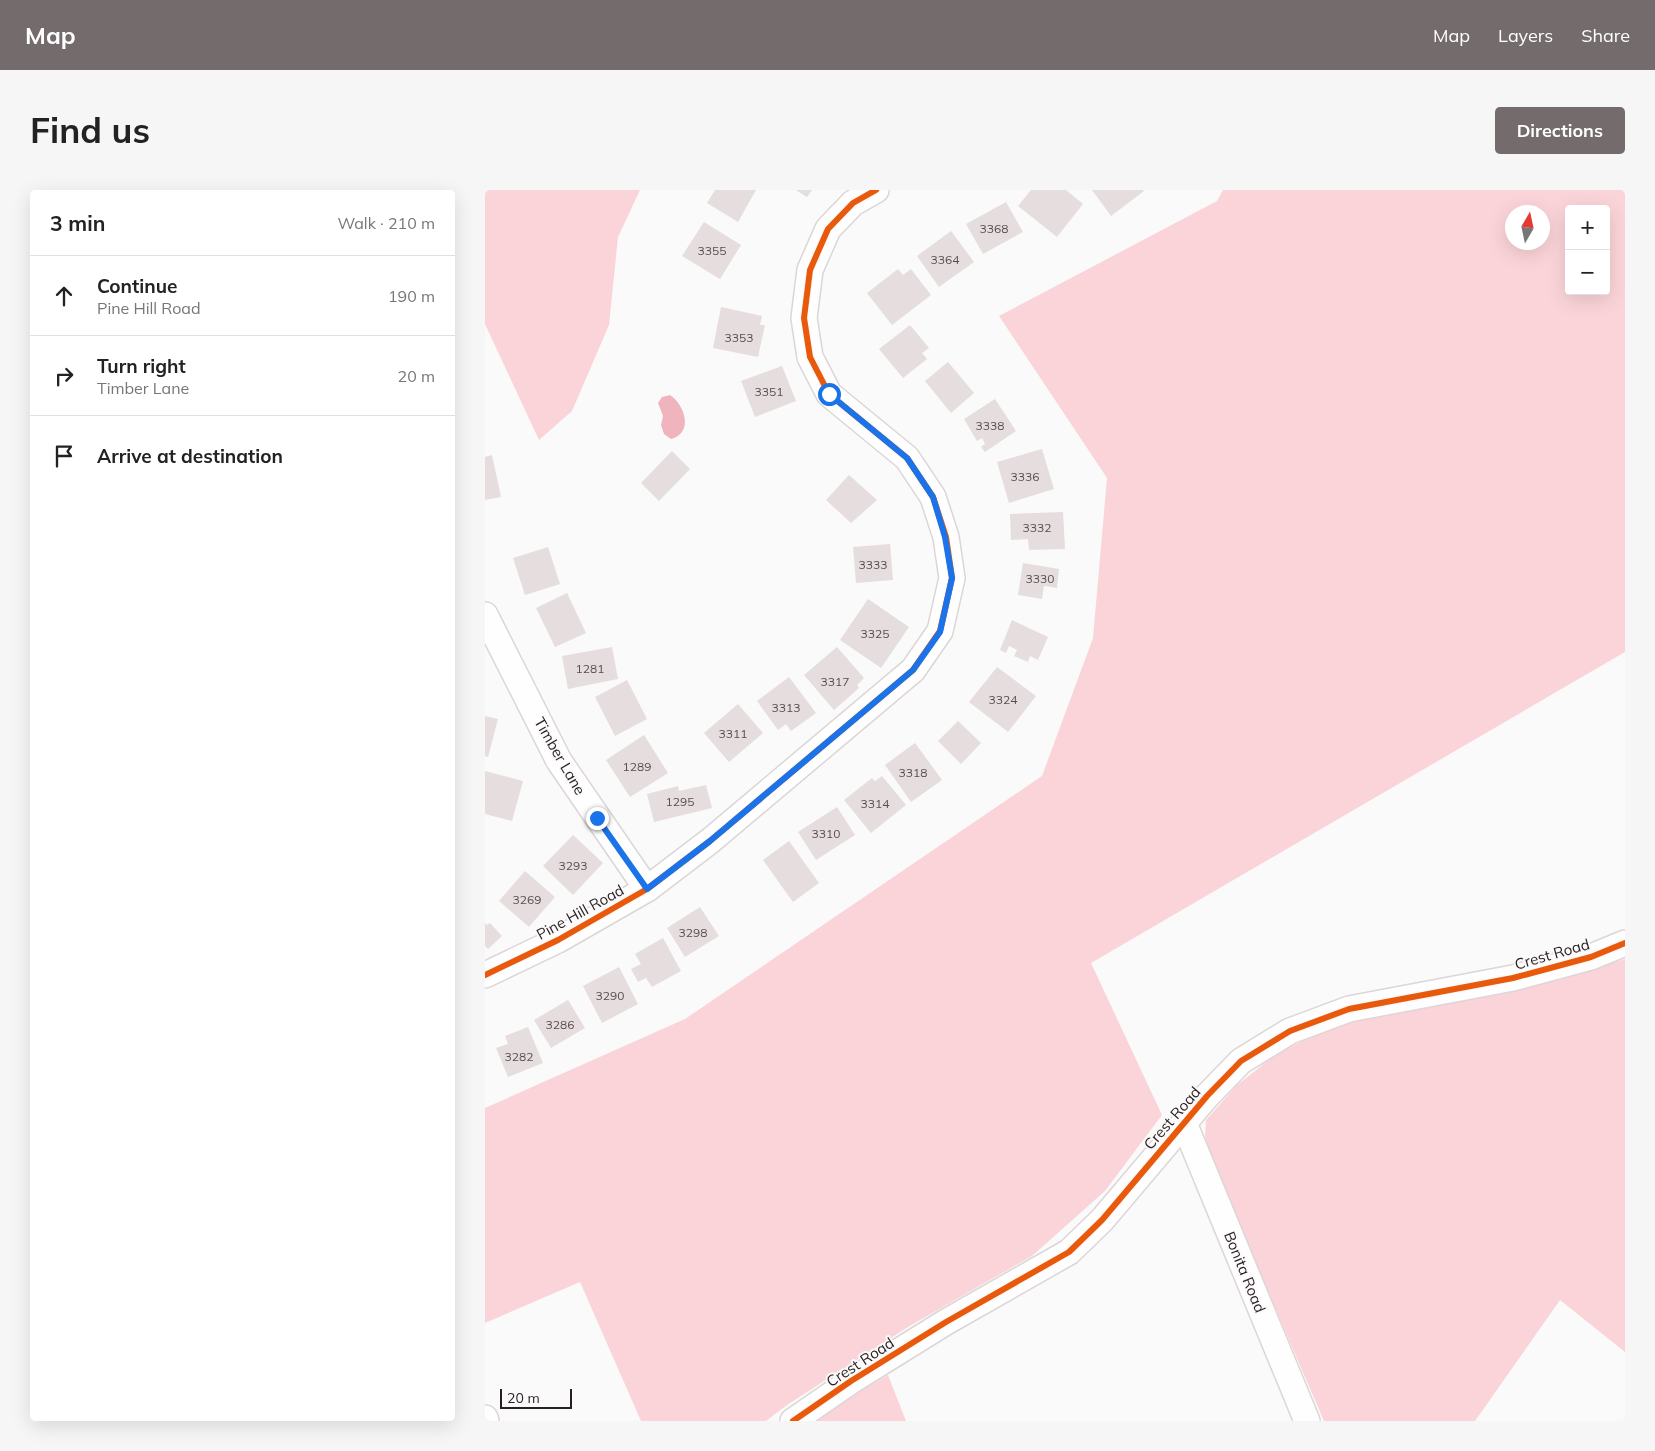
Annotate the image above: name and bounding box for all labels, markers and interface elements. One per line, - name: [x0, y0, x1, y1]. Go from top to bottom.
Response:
- text: Map: [25, 20, 76, 50]
- text: Map: [1433, 24, 1470, 47]
- text: Layers: [1498, 24, 1553, 47]
- text: Share: [1581, 24, 1630, 47]
- button: Directions: [1495, 107, 1625, 154]
- text: Find us: [30, 108, 150, 152]
- north arrow: [1505, 205, 1550, 250]
- map controls: [1565, 205, 1610, 295]
- button: +: [1565, 205, 1610, 250]
- text: 3 min: [50, 210, 105, 236]
- text: Walk · 210 m: [337, 213, 435, 233]
- house number: 3368: [980, 221, 1008, 236]
- house number: 3355: [698, 243, 726, 258]
- button: −: [1565, 250, 1610, 295]
- house number: 3364: [931, 252, 959, 267]
- text: Continue: [97, 274, 177, 298]
- icon: ahead: [50, 282, 78, 310]
- text: 190 m: [388, 286, 435, 306]
- text: Pine Hill Road: [97, 298, 201, 318]
- house number: 3353: [725, 330, 753, 345]
- text: Turn right: [97, 354, 186, 378]
- icon: right: [50, 362, 78, 390]
- text: 20 m: [398, 366, 435, 386]
- text: Timber Lane: [97, 378, 189, 398]
- route start: [818, 383, 841, 406]
- house number: 3351: [755, 384, 783, 399]
- house number: 3338: [976, 418, 1004, 433]
- icon: arrive: [50, 442, 78, 470]
- text: Arrive at destination: [97, 444, 283, 468]
- house number: 3336: [1011, 469, 1039, 484]
- house number: 3332: [1023, 520, 1051, 535]
- house number: 3333: [859, 557, 887, 572]
- house number: 3330: [1026, 571, 1054, 586]
- house number: 3325: [861, 626, 889, 641]
- house number: 1281: [576, 661, 604, 676]
- house number: 3317: [821, 674, 849, 689]
- house number: 3324: [989, 692, 1017, 707]
- house number: 3313: [772, 700, 800, 715]
- street label: Timber Lane: [530, 714, 590, 798]
- house number: 3311: [719, 726, 747, 741]
- house number: 1289: [623, 759, 651, 774]
- house number: 3318: [899, 765, 927, 780]
- house number: 1295: [666, 794, 694, 809]
- house number: 3314: [861, 796, 889, 811]
- route end: [586, 807, 609, 830]
- house number: 3310: [812, 826, 840, 841]
- house number: 3293: [559, 858, 587, 873]
- street label: Pine Hill Road: [533, 880, 627, 944]
- house number: 3269: [513, 892, 541, 907]
- house number: 3298: [679, 925, 707, 940]
- street label: Crest Road: [1512, 934, 1592, 974]
- house number: 3290: [596, 988, 624, 1003]
- house number: 3286: [546, 1017, 574, 1032]
- house number: 3282: [505, 1049, 533, 1064]
- street label: Crest Road: [1140, 1083, 1204, 1153]
- street label: Bonita Road: [1220, 1229, 1270, 1315]
- street label: Crest Road: [823, 1333, 897, 1391]
- scale bar: [500, 1386, 573, 1409]
- text: 20 m: [507, 1389, 540, 1407]

